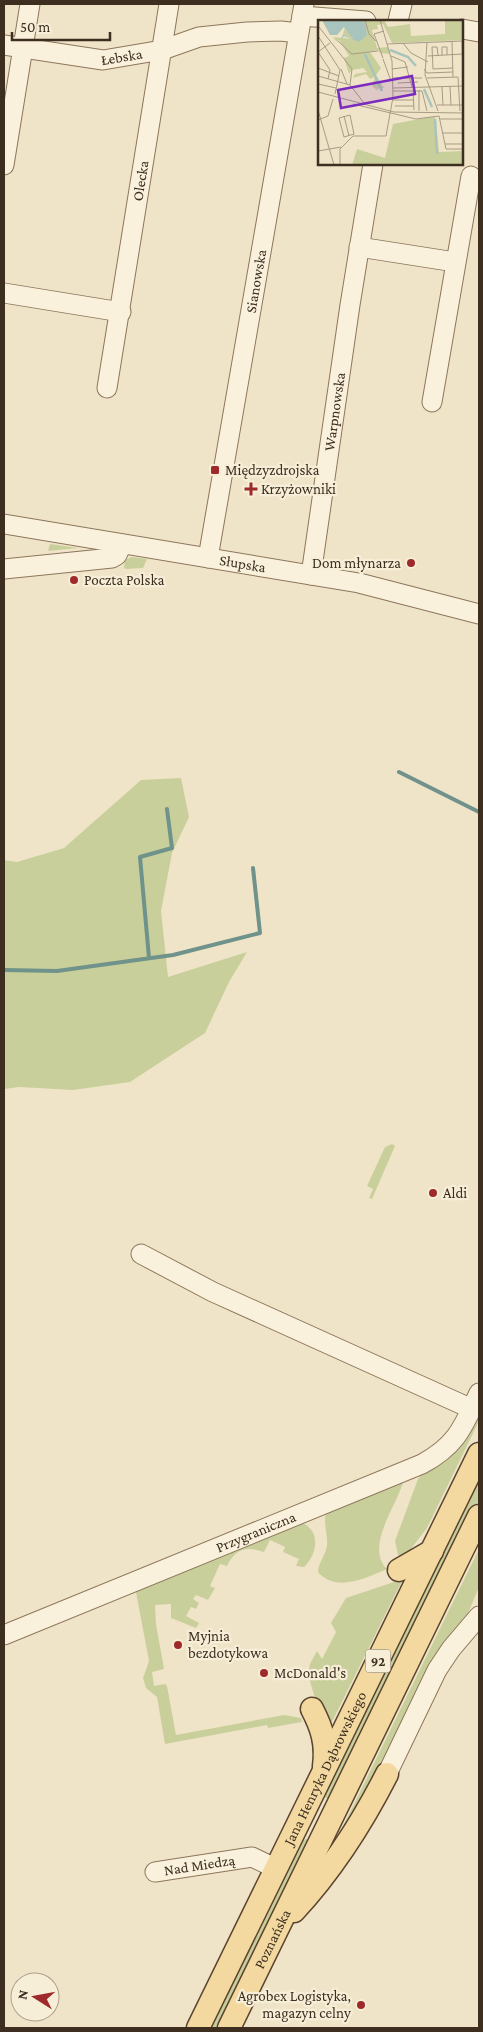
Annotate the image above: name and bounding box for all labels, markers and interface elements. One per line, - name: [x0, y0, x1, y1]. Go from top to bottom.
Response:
- scale bar: [12, 10, 110, 42]
- text: 50 m: [20, 19, 50, 35]
- inset map: [318, 20, 463, 165]
- street label: Łebska: [100, 45, 144, 68]
- street label: Olecka: [129, 159, 152, 202]
- street label: Sianowska: [243, 248, 269, 314]
- street label: Warpnowska: [321, 371, 348, 452]
- place label: Międzyzdrojska: [225, 462, 319, 479]
- marker: Międzyzdrojska: [209, 464, 221, 476]
- place label: Krzyżowniki: [261, 481, 336, 498]
- marker: Krzyżowniki: [245, 483, 257, 495]
- street label: Słupska: [218, 552, 267, 575]
- place label: Dom młynarza: [312, 555, 401, 572]
- marker: Dom młynarza: [405, 557, 417, 569]
- place label: Poczta Polska: [84, 572, 165, 588]
- marker: Poczta Polska: [68, 574, 80, 586]
- place label: Aldi: [443, 1185, 467, 1201]
- marker: Aldi: [427, 1187, 439, 1199]
- street label: Przygraniczna: [213, 1509, 298, 1555]
- place label: Myjnia bezdotykowa: [188, 1628, 268, 1662]
- marker: Myjnia bezdotykowa: [172, 1639, 184, 1651]
- road number: 92: [366, 1650, 390, 1672]
- place label: McDonald's: [274, 1665, 346, 1681]
- marker: McDonald's: [258, 1667, 270, 1679]
- street label: Jana Henryka Dąbrowskiego: [280, 1689, 369, 1850]
- street label: Nad Miedzą: [163, 1852, 237, 1879]
- street label: Poznańska: [251, 1907, 294, 1971]
- north arrow: [10, 1972, 60, 2022]
- text: N: [13, 1988, 31, 2001]
- place label: Agrobex Logistyka, magazyn celny: [238, 1988, 351, 2022]
- marker: Agrobex Logistyka, magazyn celny: [355, 1999, 367, 2011]

